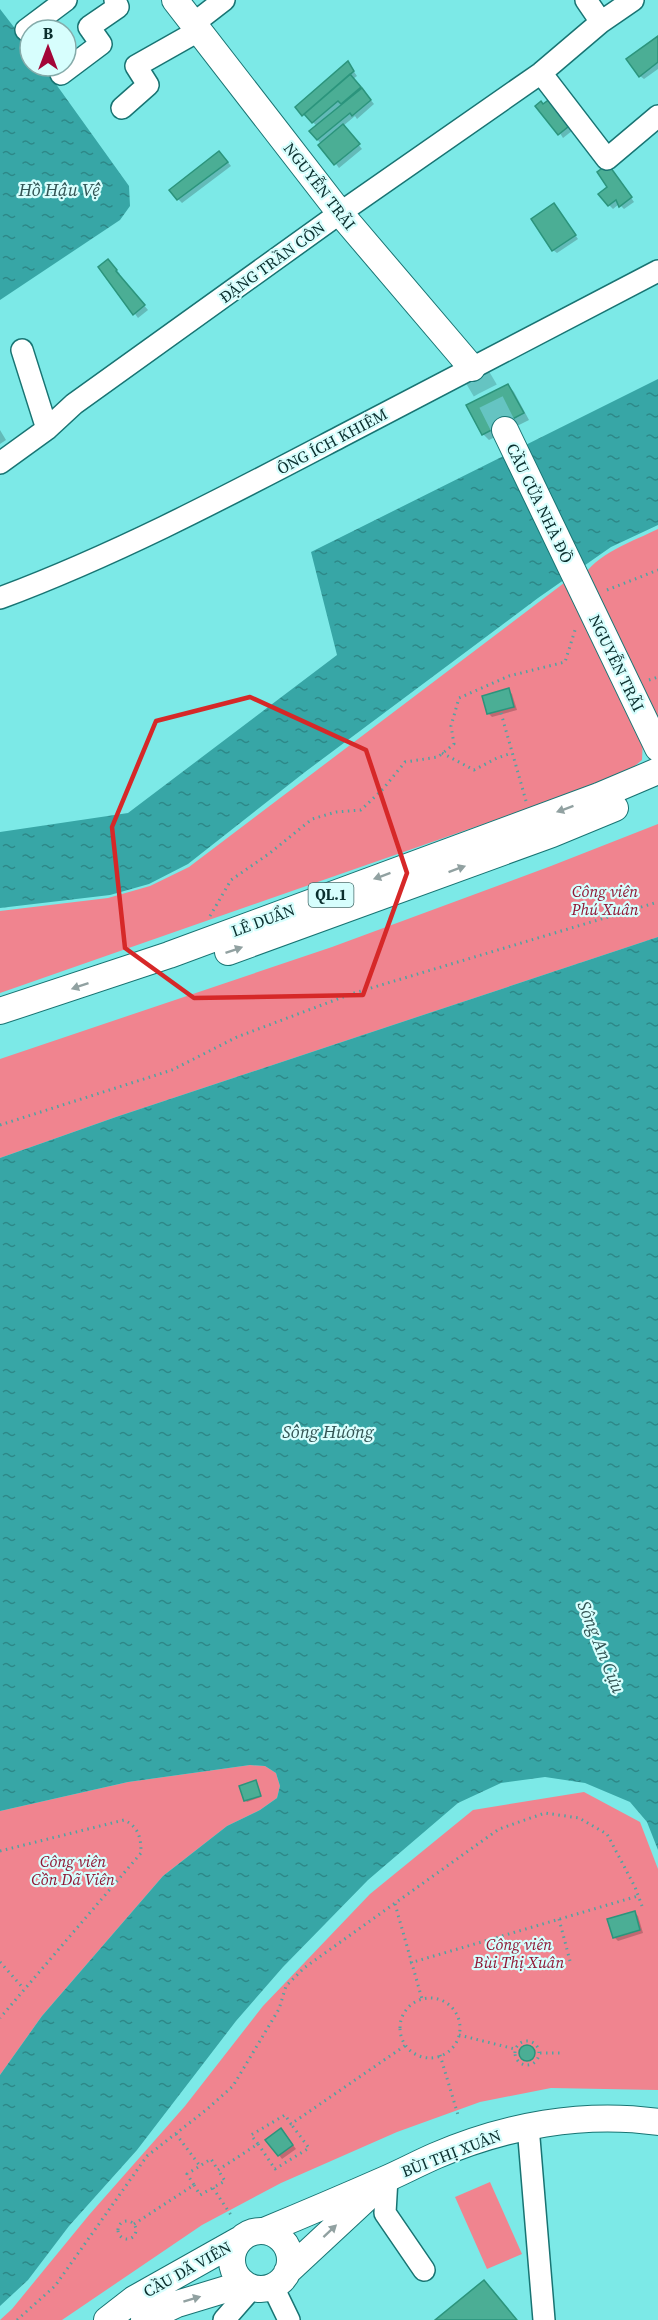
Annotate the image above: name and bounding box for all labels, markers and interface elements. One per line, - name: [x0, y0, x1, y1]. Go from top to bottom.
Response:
- north arrow: [18, 18, 78, 78]
- text: B: [43, 22, 54, 44]
- street label: NGUYỄN TRÃI: [279, 138, 361, 234]
- water label: Hồ Hậu Vệ: [17, 177, 101, 202]
- street label: ĐẶNG TRẦN CÔN: [215, 216, 329, 308]
- street label: ÔNG ÍCH KHIÊM: [273, 403, 391, 479]
- street label: CẦU CỬA NHÀ ĐỒ: [501, 439, 579, 567]
- street label: NGUYỄN TRÃI: [584, 611, 650, 715]
- one-way arrow: [556, 804, 574, 814]
- one-way arrow: [448, 863, 466, 873]
- one-way arrow: [373, 872, 391, 882]
- park label: Công viên Phú Xuân: [570, 880, 639, 920]
- road number: QL.1: [308, 883, 354, 907]
- street label: LÊ DUẨN: [228, 898, 298, 942]
- one-way arrow: [226, 944, 244, 954]
- one-way arrow: [71, 981, 89, 991]
- water label: Sông Hương: [282, 1419, 375, 1444]
- water label: Sông An Cựu: [572, 1597, 632, 1697]
- park label: Công viên Cồn Dã Viên: [31, 1850, 115, 1890]
- park label: Công viên Bùi Thị Xuân: [473, 1933, 564, 1973]
- street label: BÙI THỊ XUÂN: [398, 2124, 504, 2182]
- one-way arrow: [322, 2224, 337, 2238]
- street label: CẦU DÃ VIÊN: [139, 2236, 235, 2302]
- one-way arrow: [183, 2294, 201, 2303]

